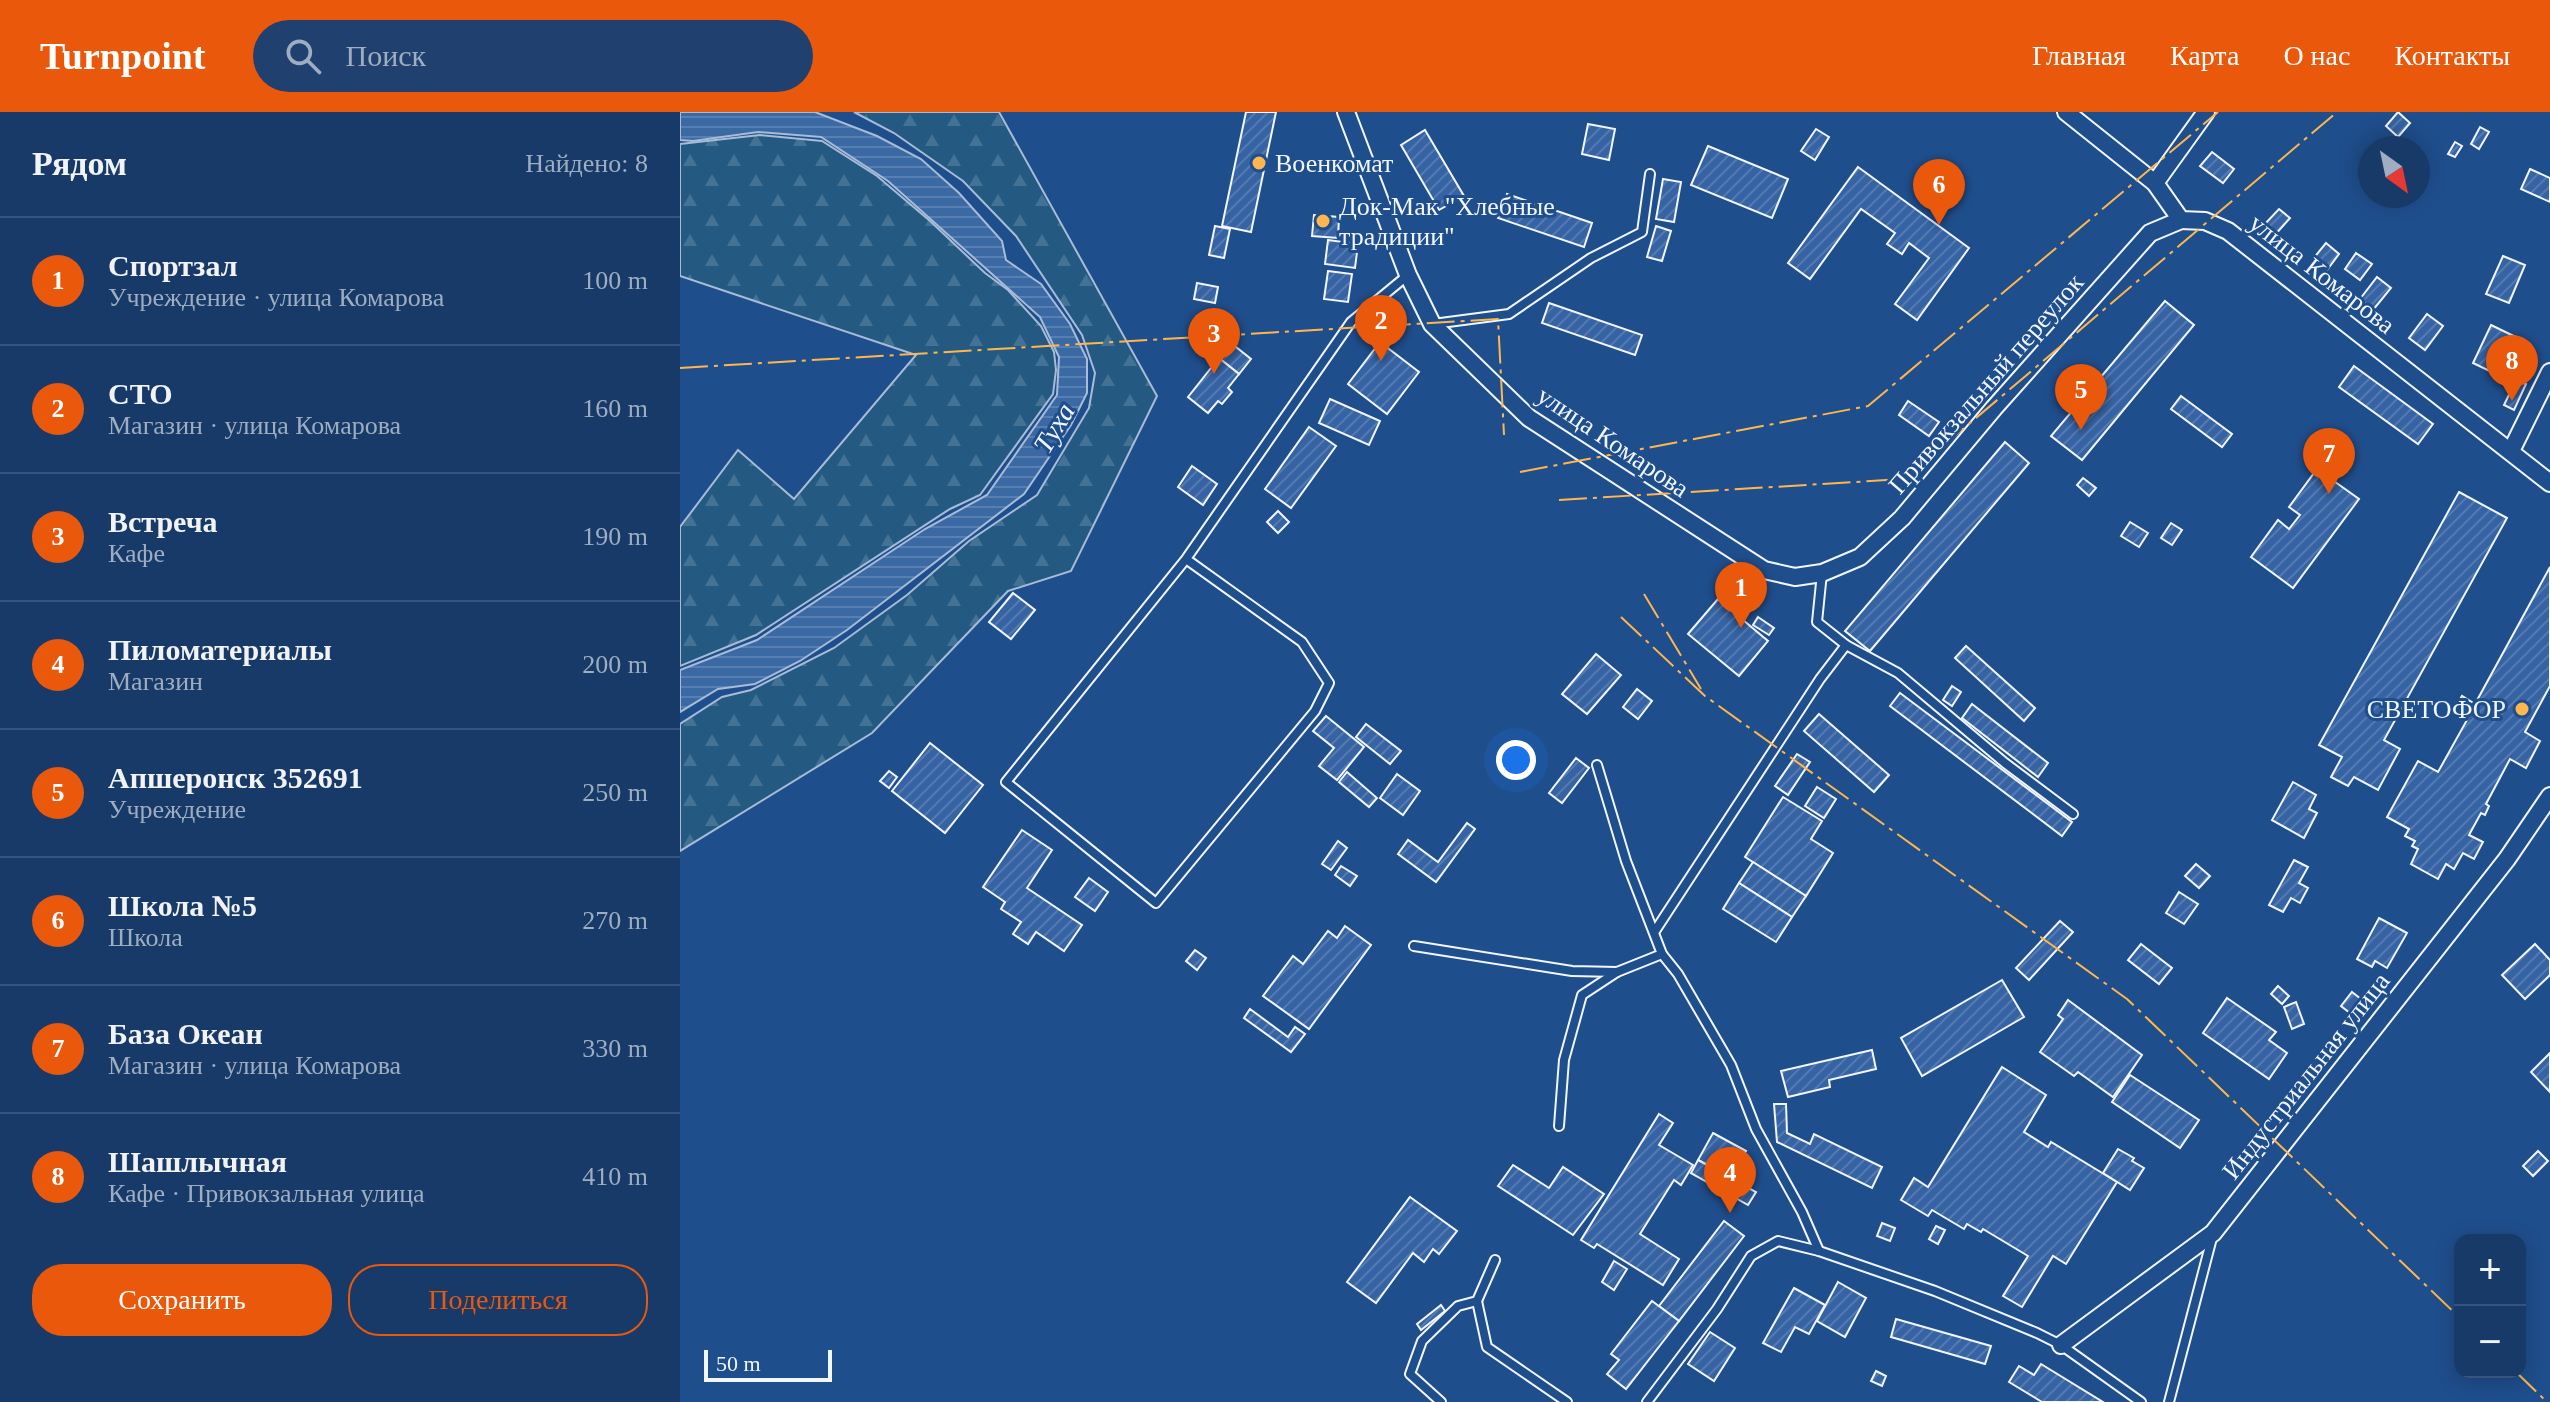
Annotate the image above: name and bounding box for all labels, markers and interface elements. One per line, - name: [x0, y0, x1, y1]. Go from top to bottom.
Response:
- search box: [253, 20, 813, 92]
- icon: search: [281, 34, 325, 78]
- text: Turnpoint: [40, 35, 205, 77]
- text: Поиск: [345, 39, 426, 72]
- text: Главная: [2032, 40, 2126, 71]
- text: Карта: [2170, 40, 2239, 71]
- text: О нас: [2283, 40, 2350, 71]
- text: Контакты: [2394, 40, 2510, 71]
- north arrow: [2358, 136, 2430, 208]
- text: Рядом: [32, 145, 127, 182]
- text: Найдено: 8: [525, 149, 648, 178]
- place label: Военкомат: [1275, 149, 1393, 178]
- marker: Военкомат: [1250, 154, 1268, 172]
- pin: 6: [1913, 159, 1965, 225]
- place label: Док-Мак "Хлебные традиции": [1339, 192, 1555, 251]
- street label: улица Комарова: [2244, 208, 2401, 340]
- marker: Док-Мак "Хлебные традиции": [1314, 212, 1332, 230]
- text: Спортзал: [108, 249, 238, 282]
- text: 1: [52, 266, 65, 295]
- text: 100 m: [582, 266, 648, 295]
- street label: Привокзальный переулок: [1883, 268, 2090, 500]
- text: Учреждение · улица Комарова: [108, 283, 444, 312]
- pin: 2: [1355, 295, 1407, 361]
- pin: 3: [1188, 308, 1240, 374]
- pin: 8: [2486, 335, 2538, 401]
- pin: 5: [2055, 364, 2107, 430]
- text: СТО: [108, 377, 173, 410]
- street label: улица Комарова: [1532, 381, 1695, 504]
- text: 2: [52, 394, 65, 423]
- text: 160 m: [582, 394, 648, 423]
- water label: Туха: [1027, 397, 1081, 459]
- text: Магазин · улица Комарова: [108, 411, 401, 440]
- pin: 7: [2303, 428, 2355, 494]
- text: Встреча: [108, 505, 218, 538]
- text: 3: [52, 522, 65, 551]
- text: 190 m: [582, 522, 648, 551]
- text: Кафе: [108, 539, 165, 568]
- pin: 1: [1715, 562, 1767, 628]
- text: Пиломатериалы: [108, 633, 332, 666]
- text: 4: [52, 650, 65, 679]
- text: 200 m: [582, 650, 648, 679]
- text: Магазин: [108, 667, 203, 696]
- place label: СВЕТОФОР: [2367, 695, 2506, 724]
- marker: СВЕТОФОР: [2513, 700, 2531, 718]
- your location: [1496, 740, 1536, 780]
- text: Апшеронск 352691: [108, 761, 363, 794]
- text: 5: [52, 778, 65, 807]
- text: 250 m: [582, 778, 648, 807]
- text: Учреждение: [108, 795, 246, 824]
- text: Школа №5: [108, 889, 257, 922]
- text: 6: [52, 906, 65, 935]
- text: 270 m: [582, 906, 648, 935]
- text: Школа: [108, 923, 183, 952]
- street label: Индустриальная улица: [2216, 967, 2396, 1185]
- text: База Океан: [108, 1017, 263, 1050]
- text: 7: [52, 1034, 65, 1063]
- text: 330 m: [582, 1034, 648, 1063]
- text: Магазин · улица Комарова: [108, 1051, 401, 1080]
- text: Шашлычная: [108, 1145, 287, 1178]
- pin: 4: [1704, 1147, 1756, 1213]
- text: 8: [52, 1162, 65, 1191]
- text: 410 m: [582, 1162, 648, 1191]
- text: Кафе · Привокзальная улица: [108, 1179, 425, 1208]
- map controls: [2454, 1234, 2526, 1378]
- button: +: [2454, 1234, 2526, 1306]
- button: Сохранить: [32, 1264, 332, 1336]
- button: Поделиться: [348, 1264, 648, 1336]
- button: −: [2454, 1306, 2526, 1378]
- scale bar: [704, 1346, 832, 1382]
- text: 50 m: [716, 1351, 761, 1376]

